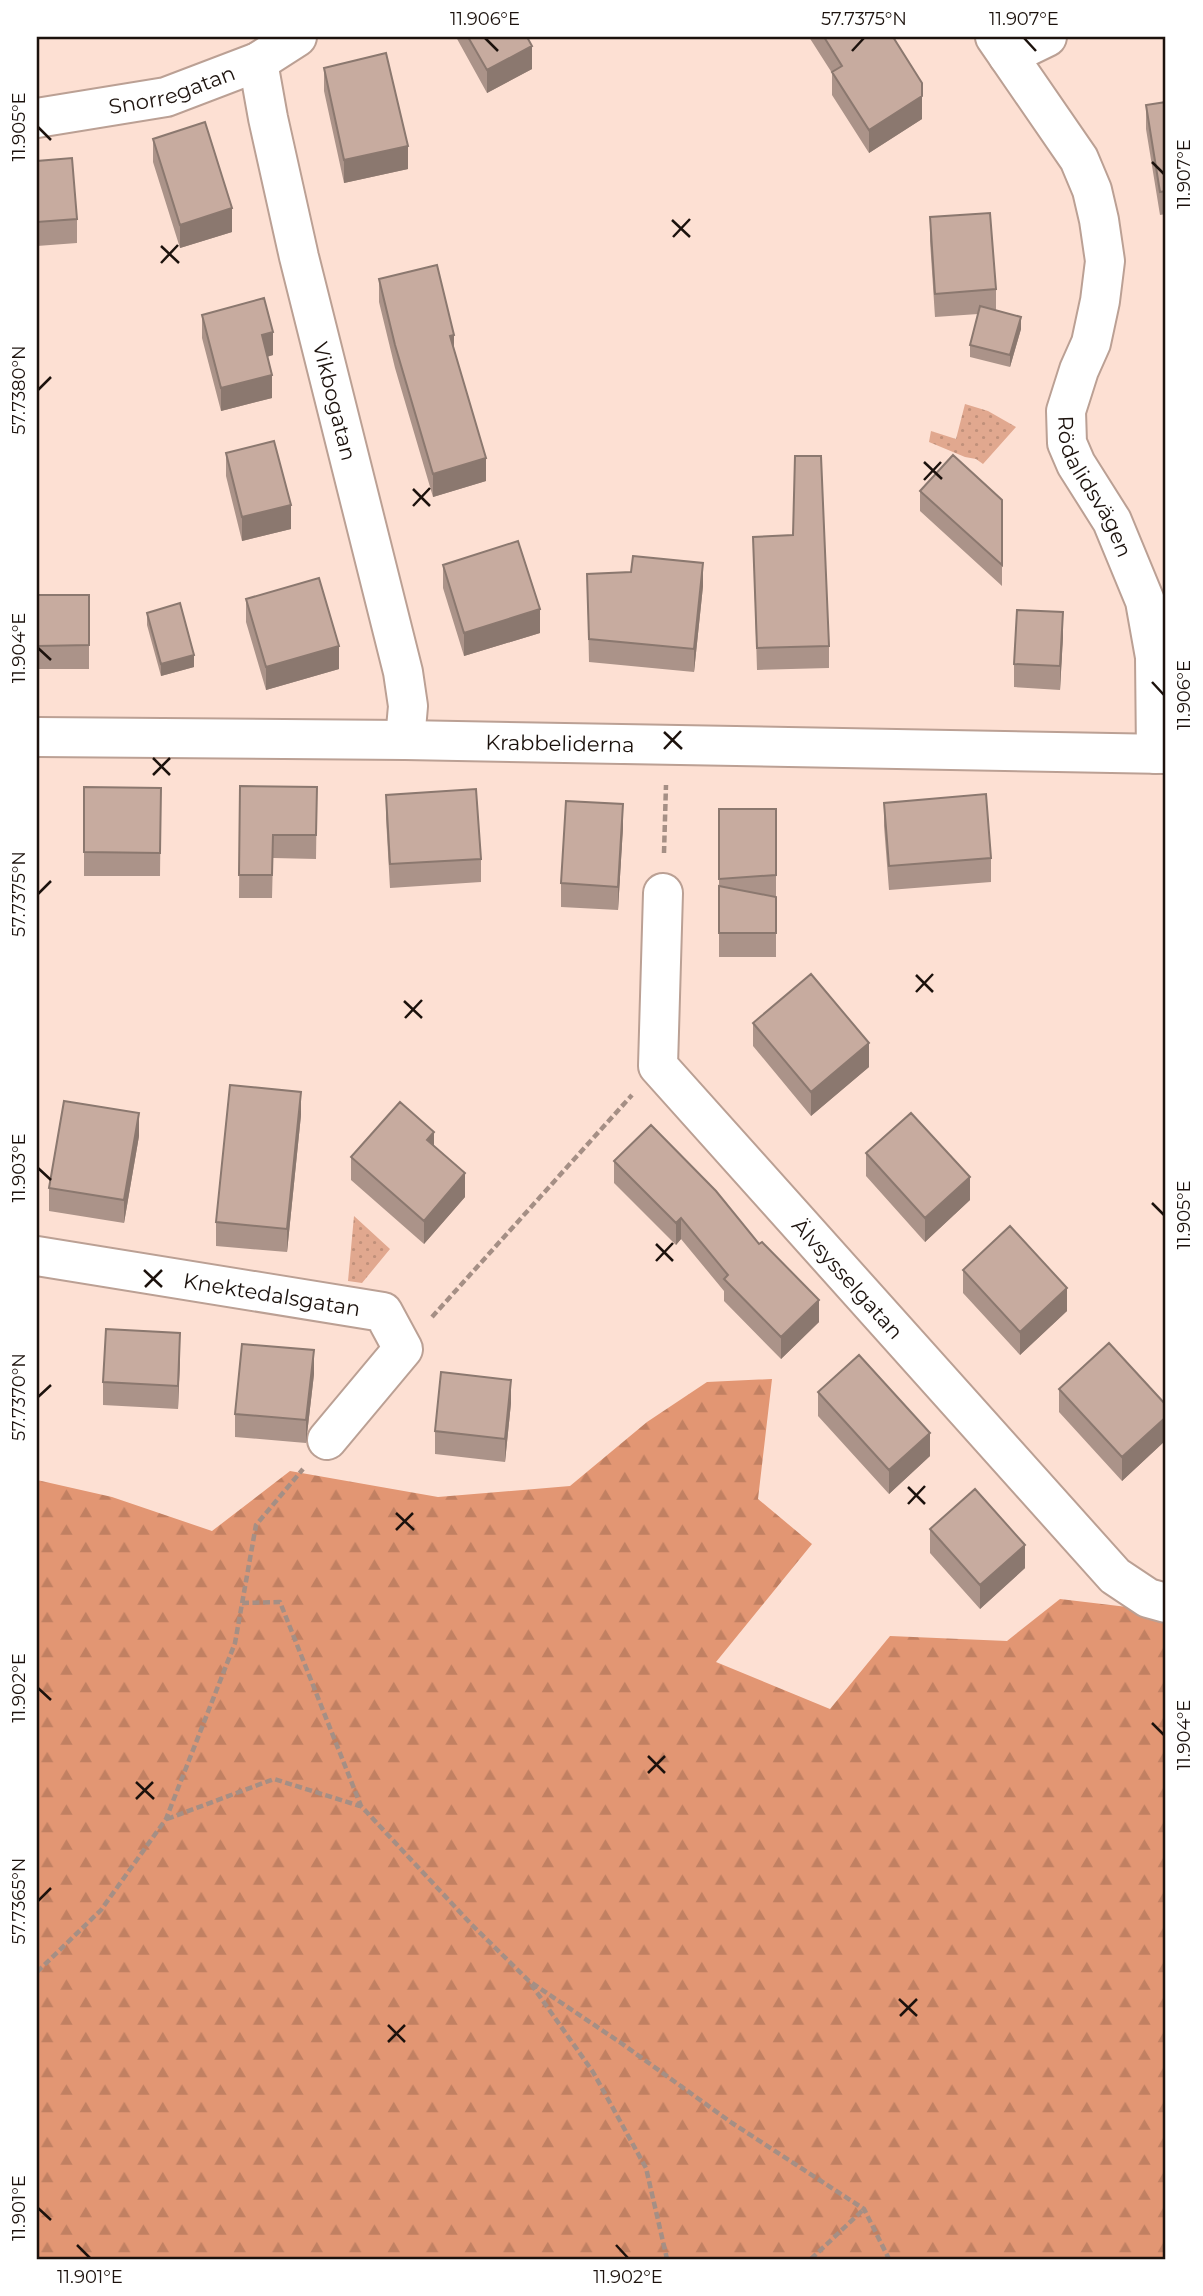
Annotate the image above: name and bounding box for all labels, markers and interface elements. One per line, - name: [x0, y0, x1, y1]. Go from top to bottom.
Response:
- text: 11.906°E: [450, 8, 520, 30]
- text: 57.7375°N: [821, 8, 907, 30]
- text: 11.907°E: [989, 8, 1059, 30]
- street label: Snorregatan: [107, 59, 238, 119]
- text: 11.905°E: [8, 92, 30, 162]
- text: 11.907°E: [1173, 139, 1195, 209]
- street label: Vikbogatan: [308, 339, 362, 463]
- text: 57.7380°N: [8, 345, 30, 435]
- street label: Rödalidsvägen: [1054, 415, 1138, 560]
- text: 11.904°E: [8, 613, 30, 683]
- text: 11.906°E: [1173, 660, 1195, 730]
- street label: Krabbeliderna: [485, 729, 635, 757]
- text: 57.7375°N: [8, 851, 30, 937]
- text: 11.903°E: [8, 1134, 30, 1202]
- text: 11.905°E: [1173, 1180, 1195, 1250]
- street label: Älvsysselgatan: [788, 1213, 909, 1344]
- street label: Knektedalsgatan: [182, 1267, 362, 1321]
- text: 57.7370°N: [8, 1353, 30, 1441]
- text: 11.902°E: [8, 1653, 30, 1723]
- text: 11.904°E: [1173, 1700, 1195, 1770]
- text: 57.7365°N: [8, 1858, 30, 1944]
- text: 11.901°E: [8, 2175, 30, 2241]
- text: 11.901°E: [57, 2266, 123, 2288]
- text: 11.902°E: [593, 2266, 663, 2288]

